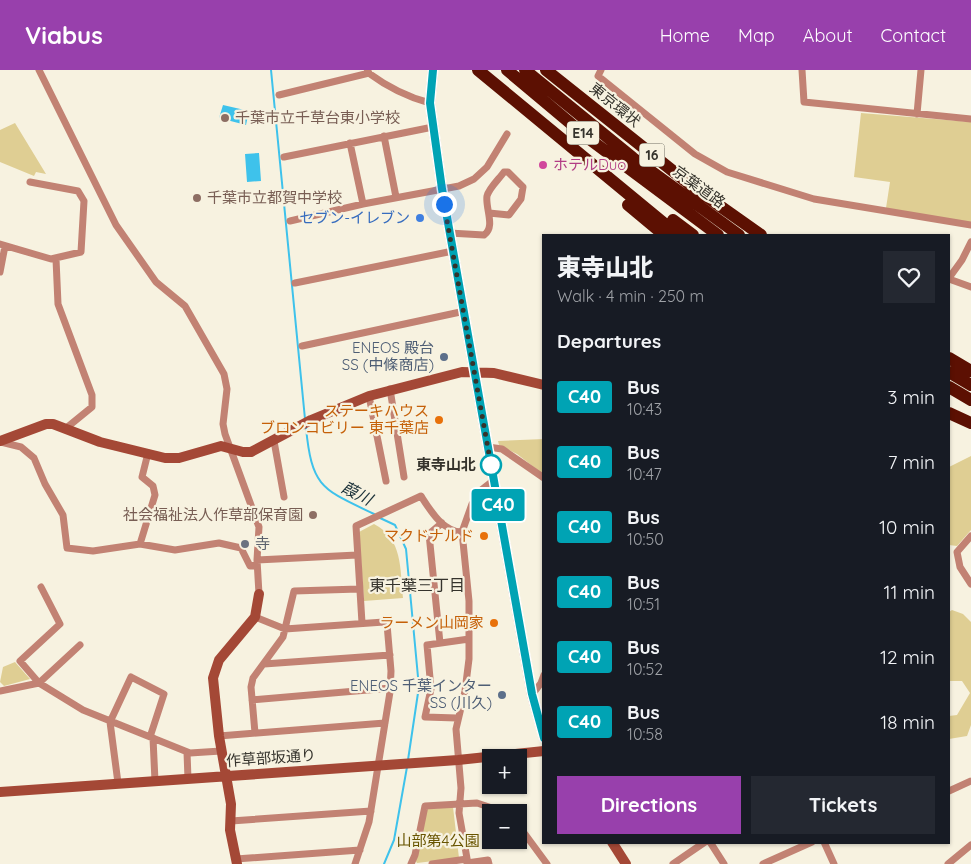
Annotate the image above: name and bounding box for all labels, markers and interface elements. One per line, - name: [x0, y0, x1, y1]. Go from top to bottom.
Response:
- text: Viabus: [25, 20, 103, 50]
- text: Home: [660, 24, 710, 47]
- text: Map: [738, 24, 775, 47]
- text: About: [803, 24, 853, 47]
- text: Contact: [881, 24, 946, 47]
- street label: 東京環状: [586, 78, 645, 131]
- place label: 千葉市立千草台東小学校: [235, 108, 400, 127]
- marker: 千葉市立千草台東小学校: [219, 112, 231, 124]
- road number: E14: [567, 122, 599, 144]
- road number: 16: [640, 144, 664, 166]
- place label: ホテルDuo: [553, 155, 626, 174]
- marker: ホテルDuo: [537, 159, 549, 171]
- street label: 京葉道路: [669, 161, 729, 212]
- place label: 千葉市立都賀中学校: [207, 188, 342, 207]
- marker: 千葉市立都賀中学校: [191, 192, 203, 204]
- your location: [432, 192, 457, 217]
- place label: セブン-イレブン: [299, 208, 410, 227]
- marker: セブン-イレブン: [414, 212, 426, 224]
- button: heart: [883, 251, 935, 303]
- text: 東寺山北: [557, 252, 653, 282]
- text: Walk · 4 min · 250 m: [557, 286, 704, 306]
- text: Departures: [557, 329, 661, 353]
- place label: ENEOS 殿台 SS (中條商店): [342, 338, 434, 374]
- marker: ENEOS 殿台 SS (中條商店): [438, 351, 450, 363]
- text: Bus: [627, 375, 660, 399]
- text: C40: [568, 385, 601, 408]
- text: 3 min: [887, 385, 935, 409]
- text: 10:43: [627, 399, 662, 419]
- place label: ステーキハウス ブロンコビリー 東千葉店: [260, 401, 429, 437]
- marker: ステーキハウス ブロンコビリー 東千葉店: [433, 414, 445, 426]
- text: Bus: [627, 440, 660, 464]
- text: C40: [568, 450, 601, 473]
- text: 7 min: [888, 450, 935, 474]
- marker: 東寺山北: [480, 454, 502, 476]
- place label: 東寺山北: [416, 455, 476, 474]
- text: 10:47: [627, 464, 662, 484]
- water label: 葭川: [338, 477, 378, 510]
- line badge: C40: [469, 489, 527, 521]
- text: C40: [482, 493, 514, 516]
- place label: 社会福祉法人作草部保育園: [123, 505, 303, 524]
- text: Bus: [627, 505, 660, 529]
- marker: 社会福祉法人作草部保育園: [307, 509, 319, 521]
- text: C40: [568, 515, 601, 538]
- text: 10 min: [879, 515, 935, 539]
- place label: マクドナルド: [384, 526, 474, 545]
- text: 10:50: [627, 529, 664, 549]
- marker: マクドナルド: [478, 530, 490, 542]
- place label: 寺: [255, 534, 270, 553]
- marker: 寺: [239, 538, 251, 550]
- text: Bus: [627, 570, 660, 594]
- district label: 東千葉三丁目: [369, 575, 465, 595]
- text: C40: [568, 580, 601, 603]
- text: 11 min: [883, 580, 935, 604]
- text: 10:51: [627, 594, 660, 614]
- place label: ラーメン山岡家: [380, 613, 484, 632]
- marker: ラーメン山岡家: [488, 617, 500, 629]
- text: Bus: [627, 635, 660, 659]
- text: C40: [568, 645, 601, 668]
- text: 12 min: [880, 645, 935, 669]
- text: 10:52: [627, 659, 663, 679]
- place label: ENEOS 千葉インター SS (川久): [350, 676, 492, 712]
- marker: ENEOS 千葉インター SS (川久): [496, 689, 508, 701]
- text: Bus: [627, 700, 660, 724]
- text: C40: [568, 710, 601, 733]
- text: 18 min: [880, 710, 935, 734]
- text: 10:58: [627, 724, 663, 744]
- street label: 作草部坂通り: [225, 745, 317, 770]
- map controls: [482, 749, 527, 849]
- button: +: [482, 749, 527, 794]
- button: Directions: [557, 776, 741, 834]
- button: Tickets: [751, 776, 935, 834]
- button: −: [482, 804, 527, 849]
- park label: 山部第4公園: [397, 831, 479, 850]

